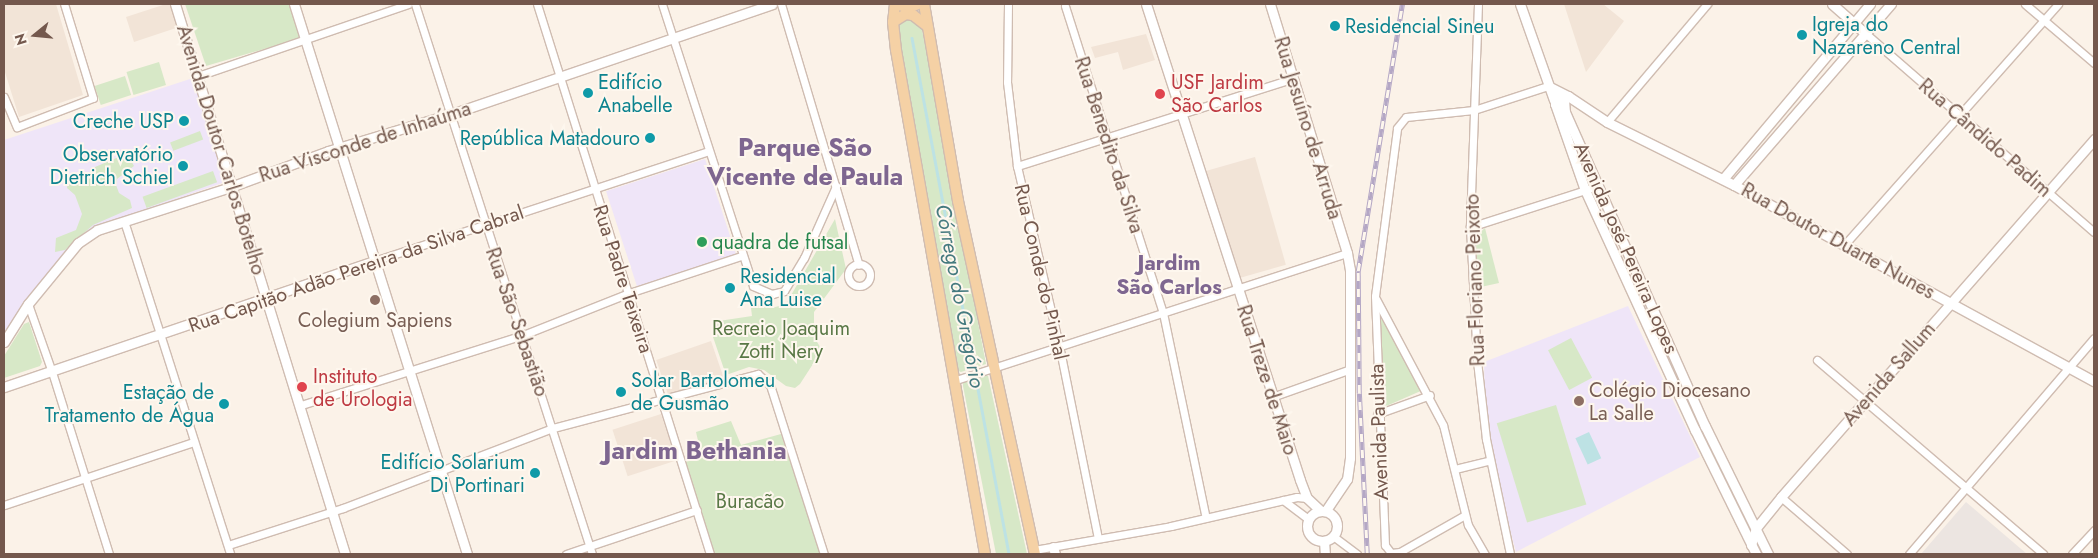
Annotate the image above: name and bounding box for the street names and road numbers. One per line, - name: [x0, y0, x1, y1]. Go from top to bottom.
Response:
- street label: Avenida Doutor Carlos Botelho: [171, 22, 271, 278]
- street label: Rua Jesuíno de Arruda: [1269, 34, 1347, 222]
- street label: Rua Benedito da Silva: [1069, 54, 1149, 236]
- street label: Rua Cândido Padim: [1914, 74, 2056, 202]
- street label: Rua Visconde de Inhaúma: [256, 96, 474, 188]
- street label: Avenida José Pereira Lopes: [1569, 139, 1683, 357]
- street label: Rua Doutor Duarte Nunes: [1737, 178, 1939, 304]
- street label: Rua Conde do Pinhal: [1009, 182, 1073, 362]
- street label: Rua Floriano Peixoto: [1460, 193, 1490, 367]
- street label: Rua Capitão Adão Pereira da Silva Cabral: [185, 200, 527, 338]
- street label: Rua Padre Teixeira: [588, 202, 658, 356]
- street label: Rua São Sebastião: [480, 244, 554, 400]
- street label: Rua Treze de Maio: [1231, 302, 1303, 458]
- street label: Avenida Sallum: [1837, 317, 1941, 431]
- street label: Avenida Paulista: [1365, 363, 1393, 501]

